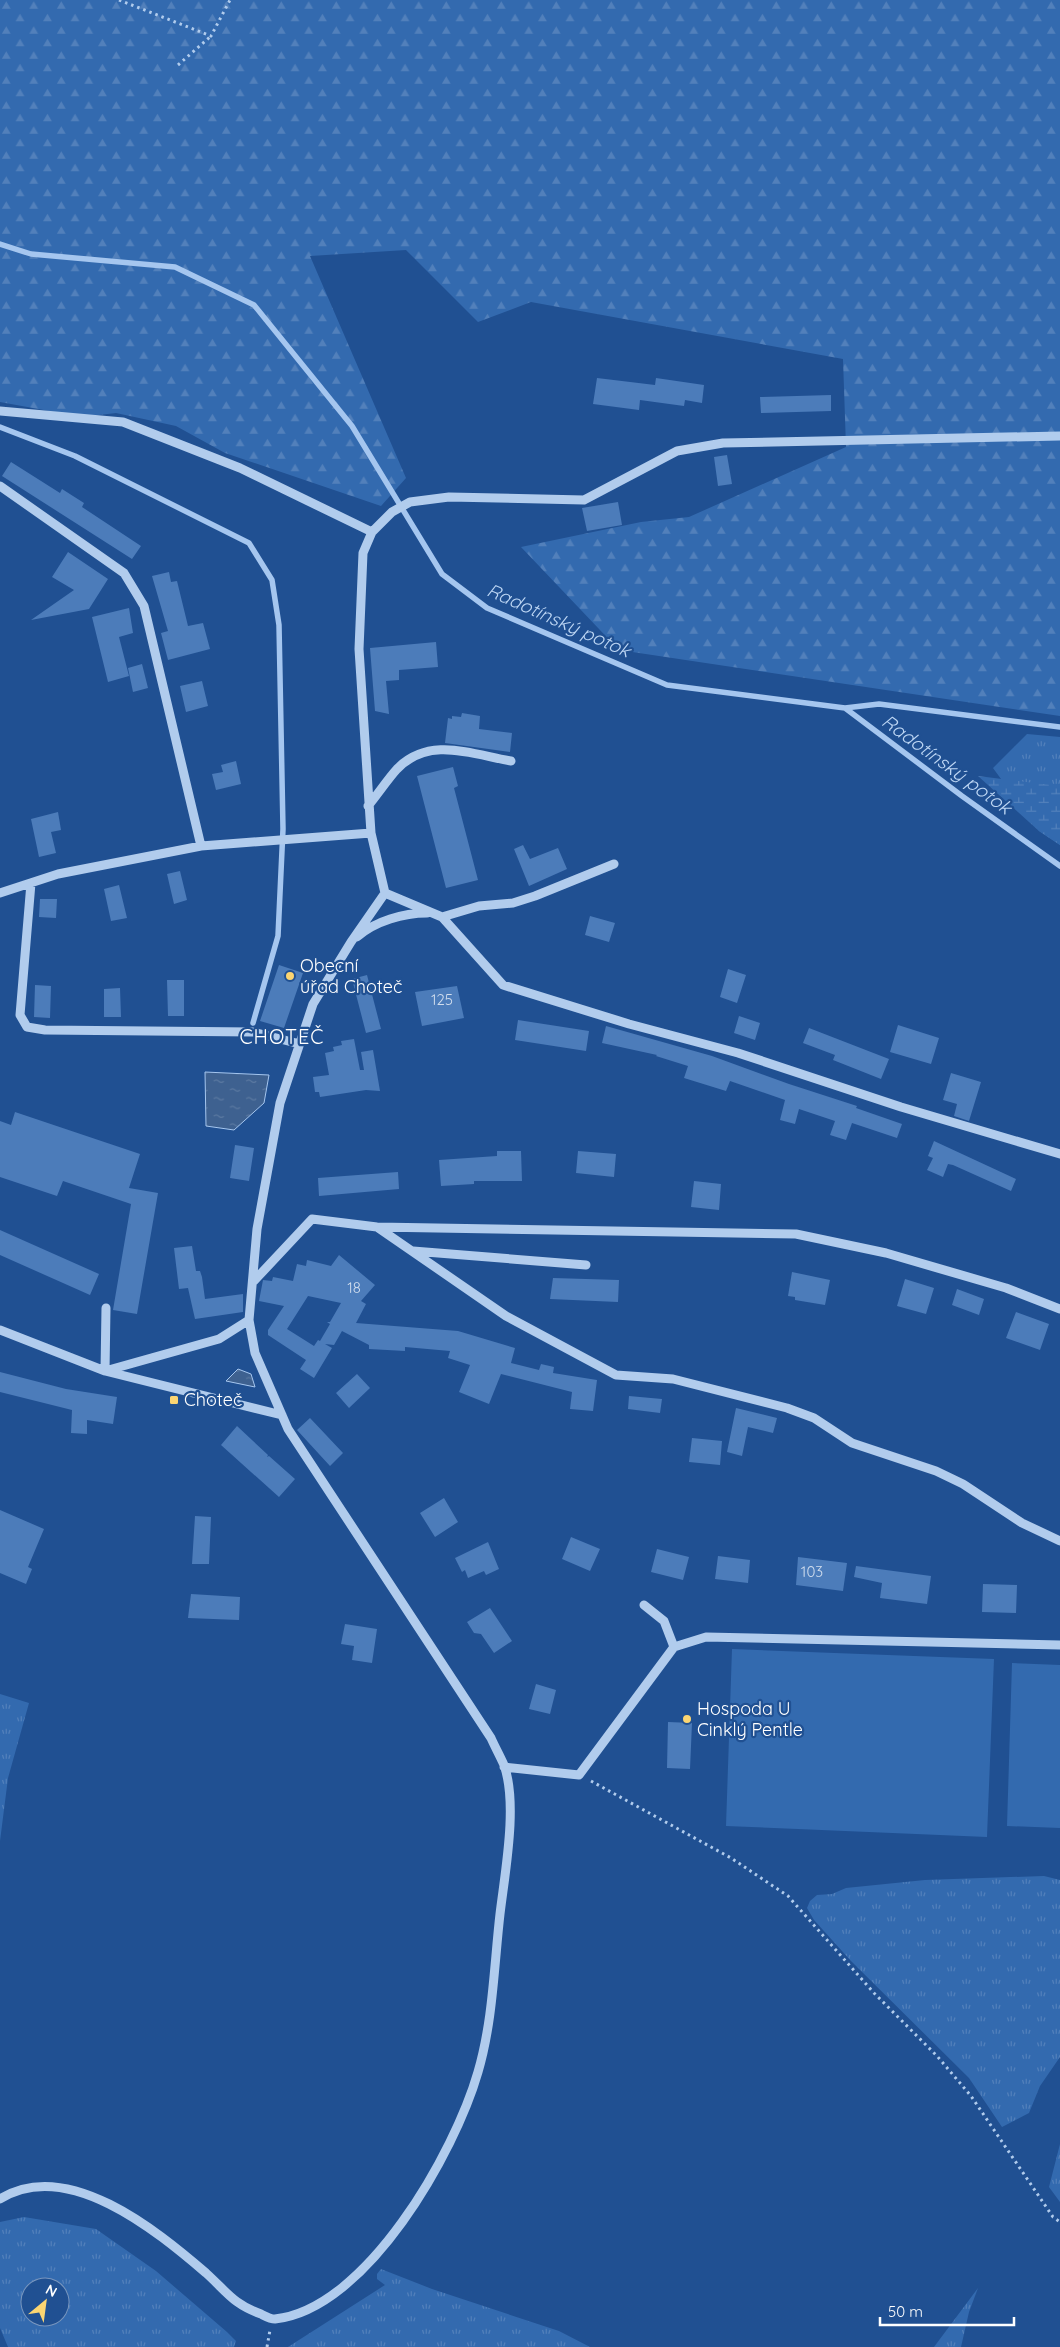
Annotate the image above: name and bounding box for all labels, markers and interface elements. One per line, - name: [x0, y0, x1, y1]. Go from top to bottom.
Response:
- water label: Radotínský potok: [483, 578, 636, 663]
- water label: Radotínský potok: [877, 709, 1018, 820]
- place label: Obecní úřad Choteč: [300, 954, 402, 998]
- marker: Obecní úřad Choteč: [284, 970, 296, 982]
- house number: 125: [431, 990, 453, 1009]
- district label: CHOTEČ: [240, 1024, 324, 1049]
- house number: 18: [347, 1278, 361, 1297]
- place label: Choteč: [184, 1388, 242, 1411]
- marker: Choteč: [168, 1394, 180, 1406]
- house number: 103: [801, 1562, 823, 1581]
- place label: Hospoda U Cinklý Pentle: [697, 1697, 803, 1741]
- marker: Hospoda U Cinklý Pentle: [681, 1713, 693, 1725]
- north arrow: [20, 2277, 70, 2327]
- text: N: [42, 2280, 60, 2301]
- scale bar: [880, 2294, 1014, 2326]
- text: 50 m: [888, 2302, 923, 2321]

